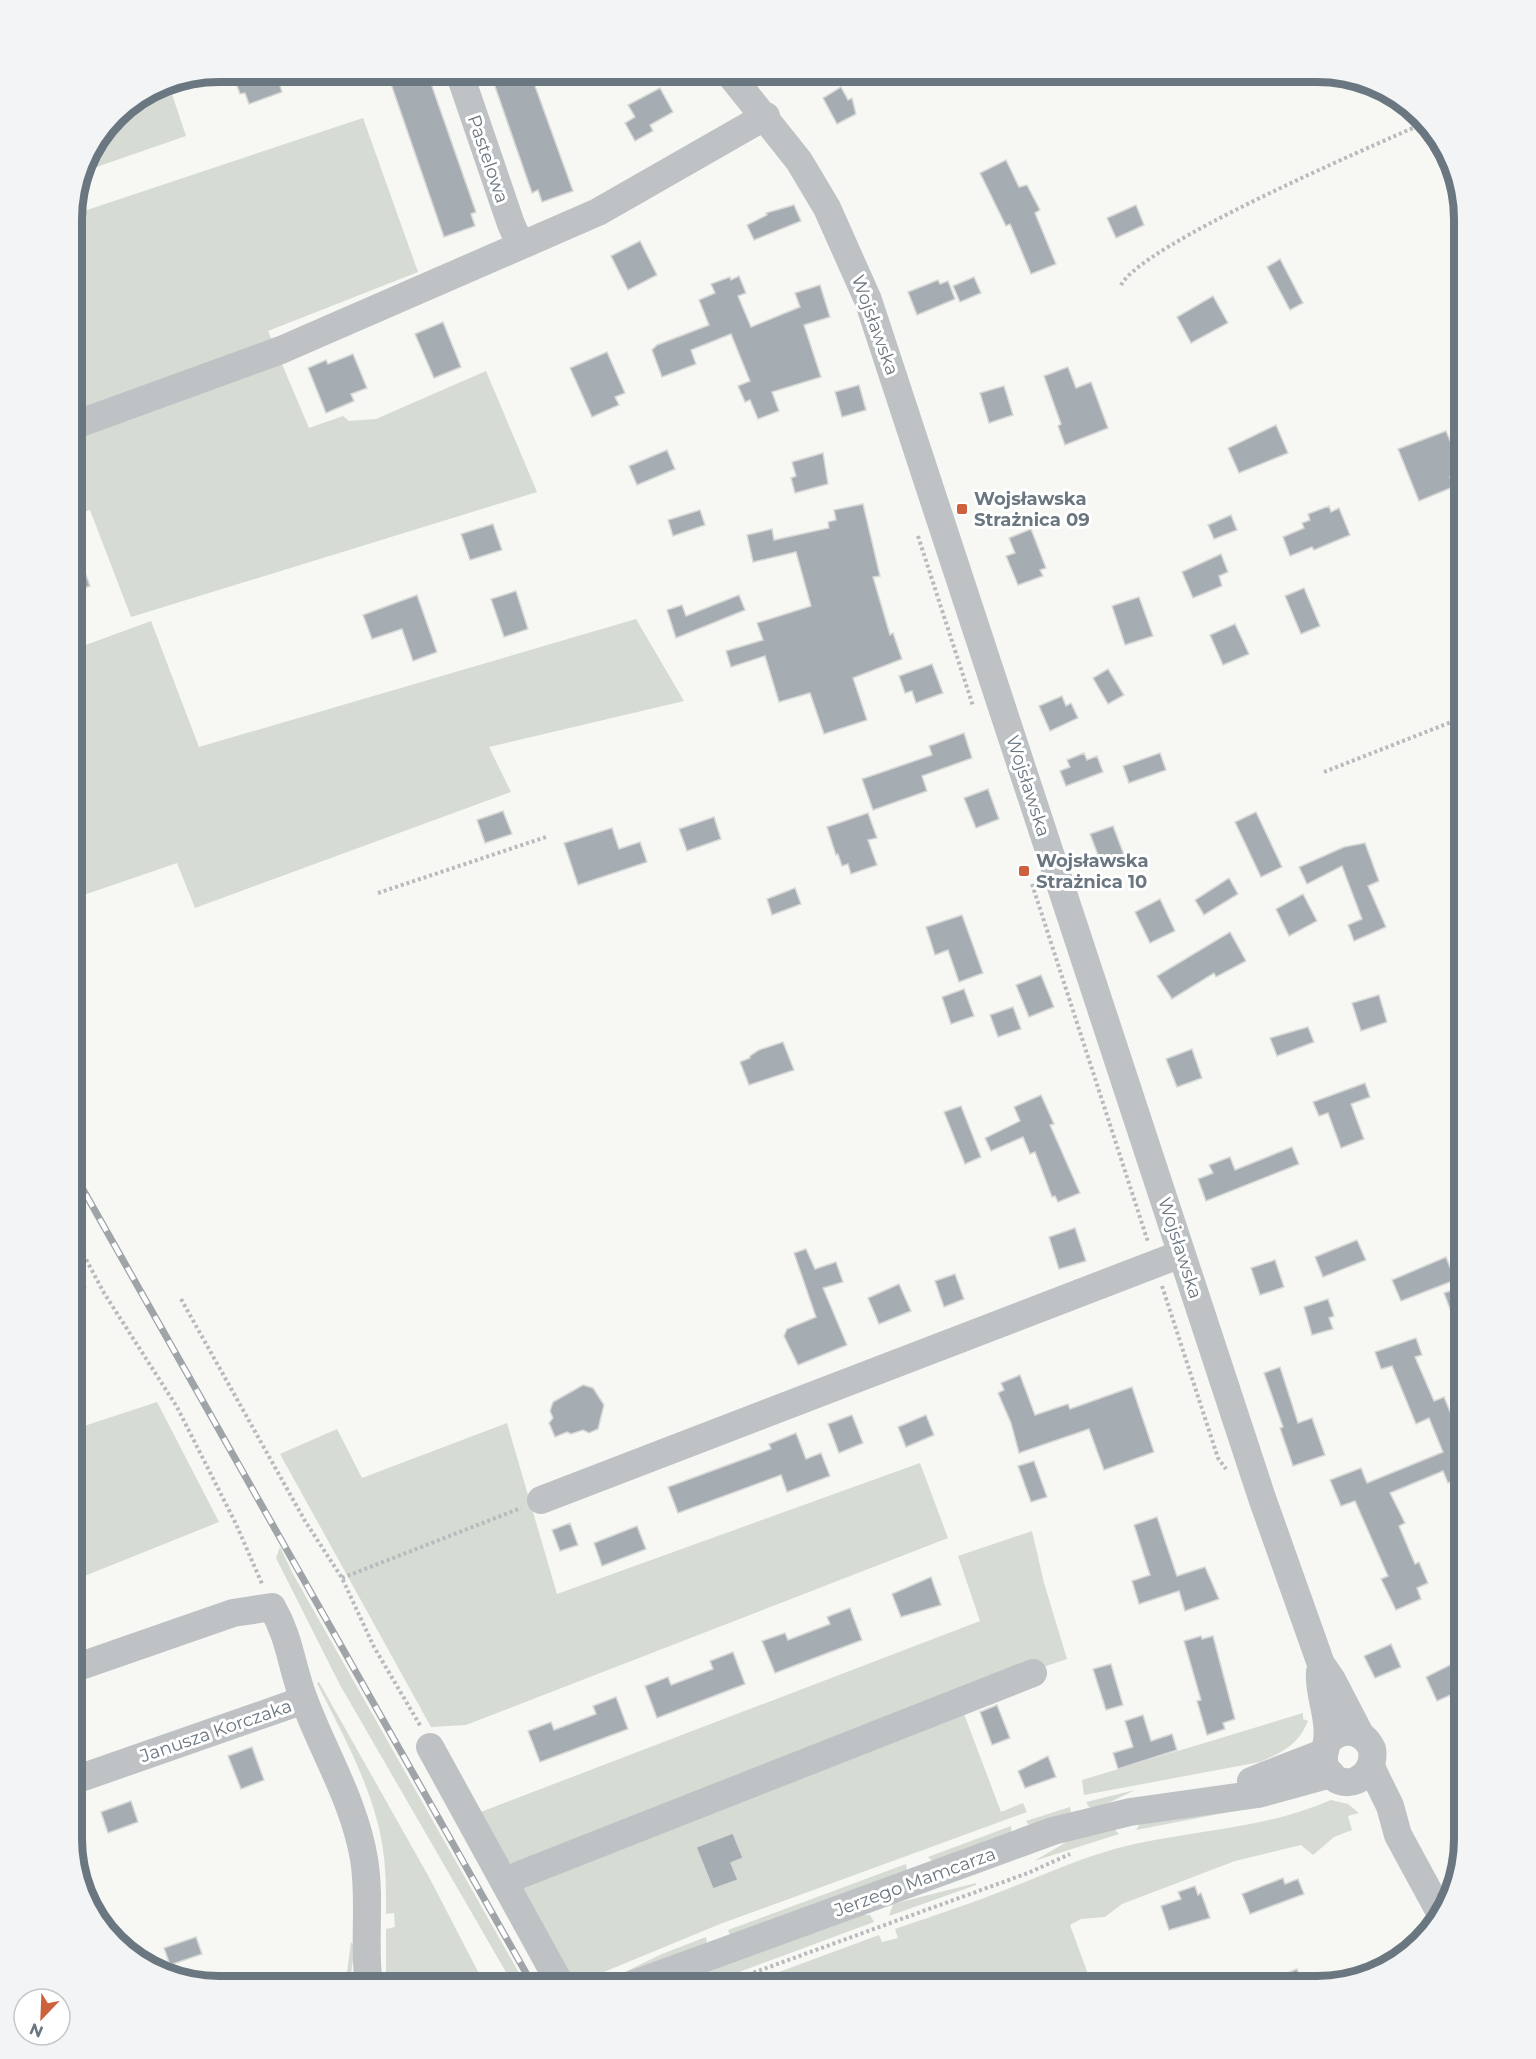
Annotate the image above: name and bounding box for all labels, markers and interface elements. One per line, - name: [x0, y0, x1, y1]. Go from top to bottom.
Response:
- street label: Pastelowa: [463, 112, 513, 206]
- street label: Wojsławska: [847, 272, 903, 378]
- place label: Wojsławska Strażnica 09: [974, 488, 1090, 531]
- marker: Wojsławska Strażnica 09: [955, 502, 969, 516]
- street label: Wojsławska: [1001, 733, 1055, 839]
- place label: Wojsławska Strażnica 10: [1036, 850, 1149, 893]
- marker: Wojsławska Strażnica 10: [1017, 864, 1031, 878]
- street label: Wojsławska: [1153, 1195, 1207, 1301]
- street label: Janusza Korczaka: [136, 1695, 295, 1768]
- street label: Jerzego Mamcarza: [830, 1843, 999, 1922]
- north arrow: [12, 1987, 72, 2047]
- text: N: [27, 2019, 46, 2042]

